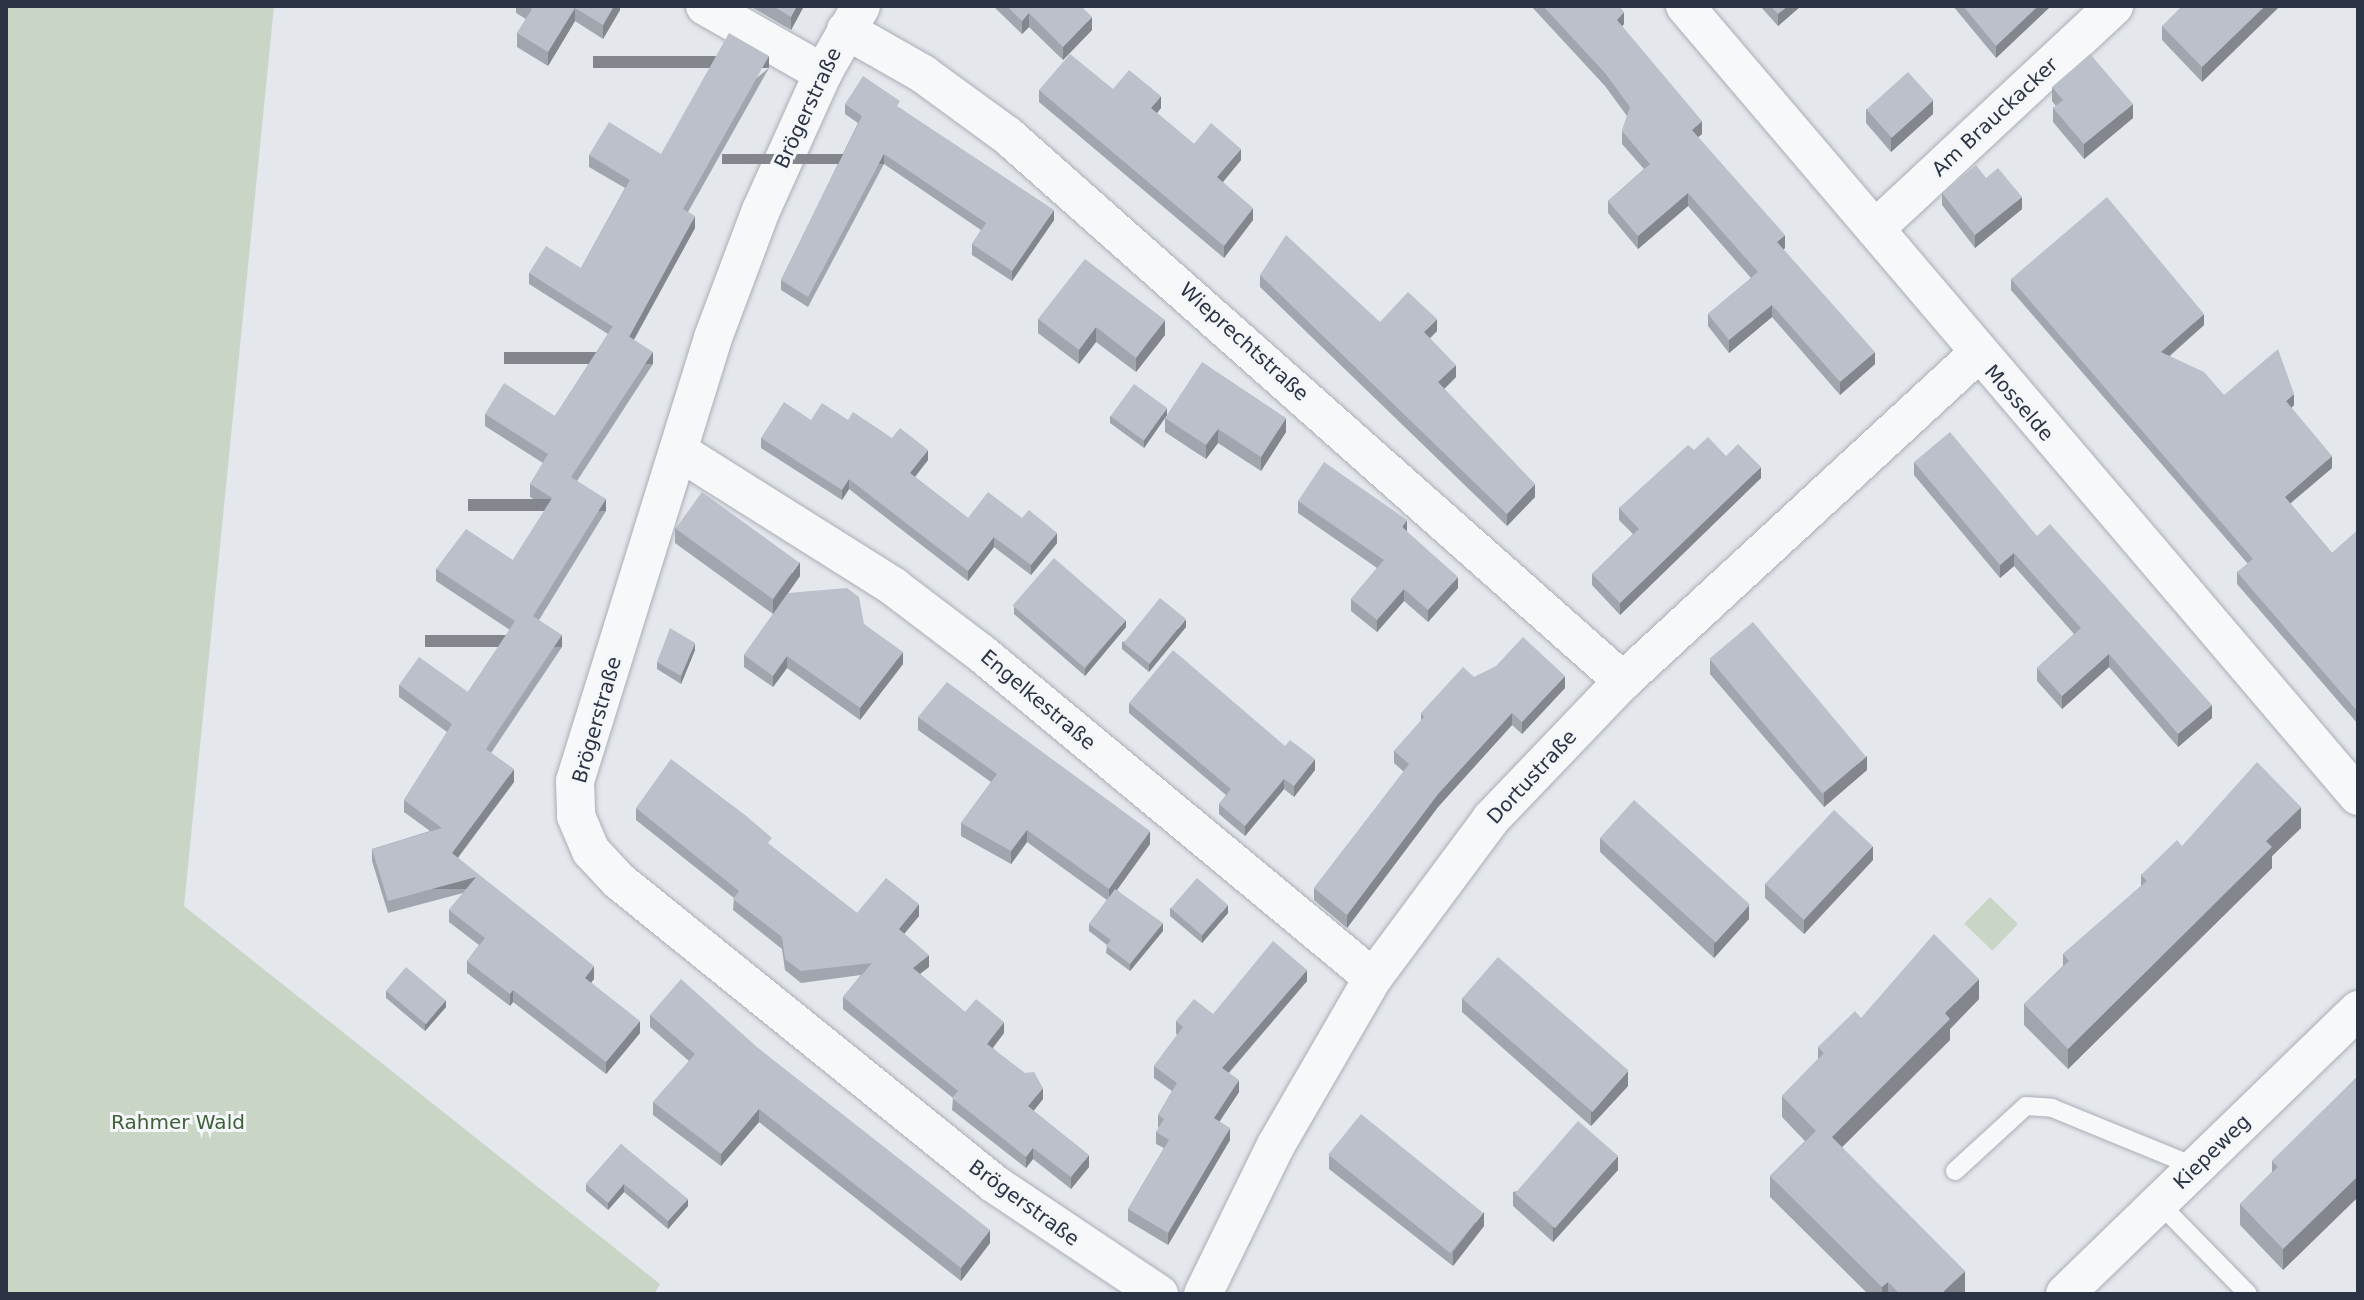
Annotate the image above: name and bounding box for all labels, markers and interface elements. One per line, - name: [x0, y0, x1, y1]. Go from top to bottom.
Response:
- street label: Brögerstraße: [770, 44, 846, 172]
- street label: Am Brauckacker: [1927, 53, 2063, 181]
- street label: Wieprechtstraße: [1175, 278, 1313, 406]
- street label: Mosselde: [1979, 360, 2059, 446]
- street label: Engelkestraße: [976, 645, 1100, 755]
- street label: Brögerstraße: [567, 654, 627, 786]
- street label: Dortustraße: [1482, 725, 1582, 829]
- park label: Rahmer Wald: [111, 1110, 245, 1134]
- street label: Kiepeweg: [2169, 1110, 2255, 1194]
- street label: Brögerstraße: [964, 1155, 1084, 1251]

